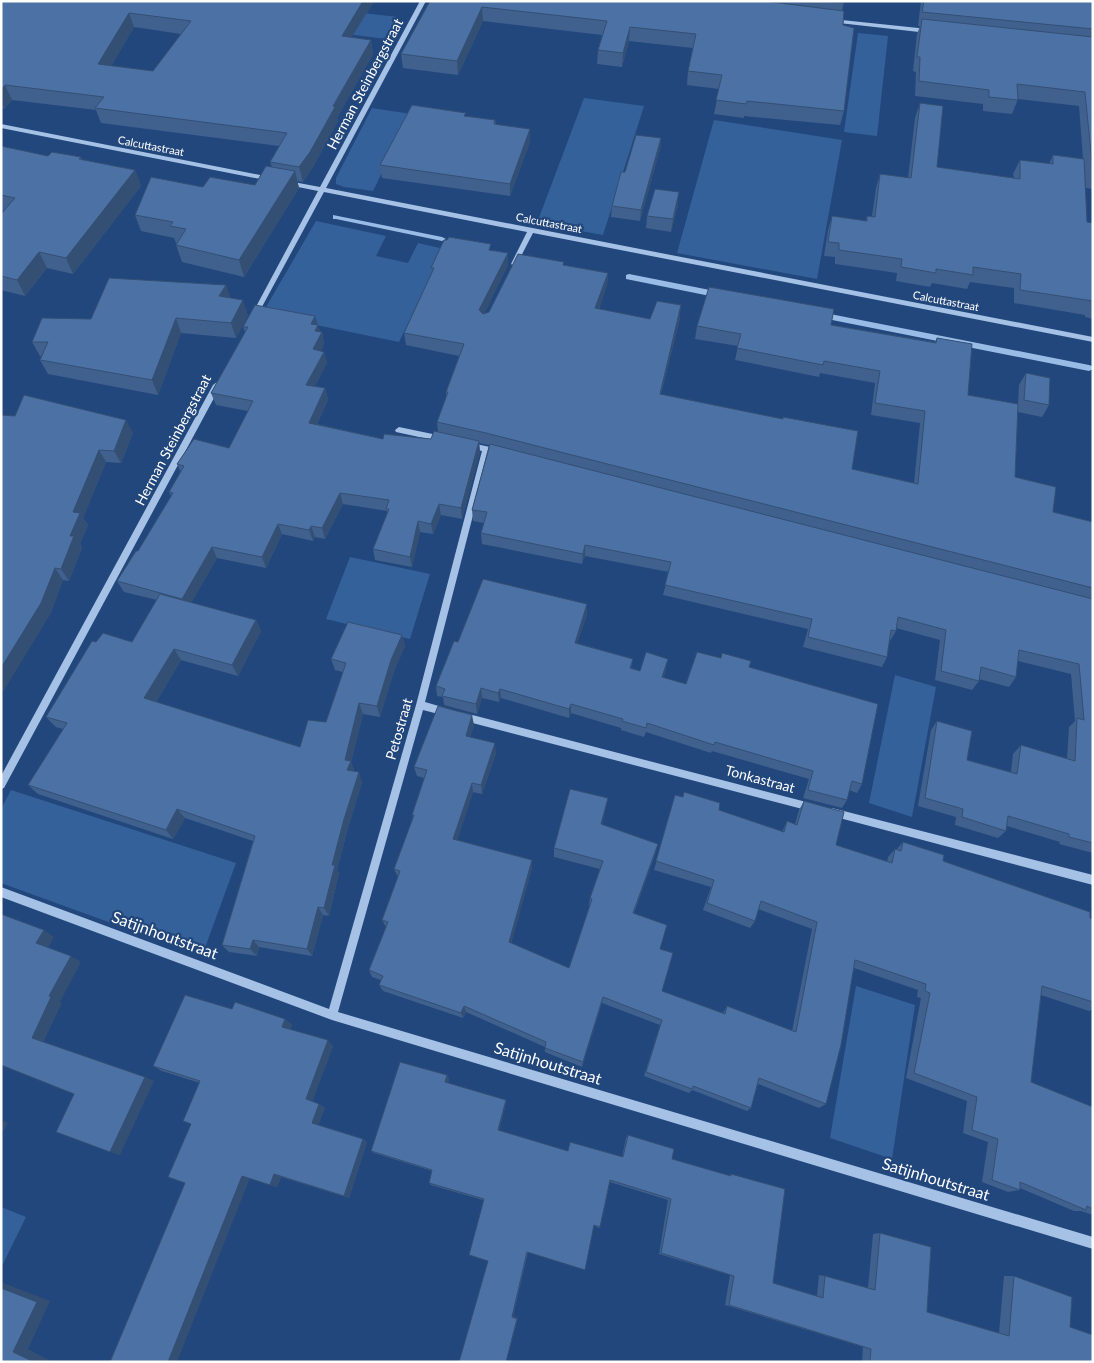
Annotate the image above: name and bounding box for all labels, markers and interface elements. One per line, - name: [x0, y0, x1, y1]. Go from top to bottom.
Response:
- street label: Herman Steinbergstraat: [323, 15, 406, 152]
- street label: Calcuttastraat: [117, 133, 185, 158]
- street label: Calcuttastraat: [515, 210, 583, 235]
- street label: Calcuttastraat: [912, 288, 980, 313]
- street label: Herman Steinbergstraat: [131, 371, 214, 508]
- street label: Petostraat: [382, 696, 415, 762]
- street label: Tonkastraat: [723, 761, 797, 796]
- street label: Satijnhoutstraat: [109, 907, 221, 963]
- street label: Satijnhoutstraat: [492, 1037, 605, 1088]
- street label: Satijnhoutstraat: [880, 1153, 993, 1204]

